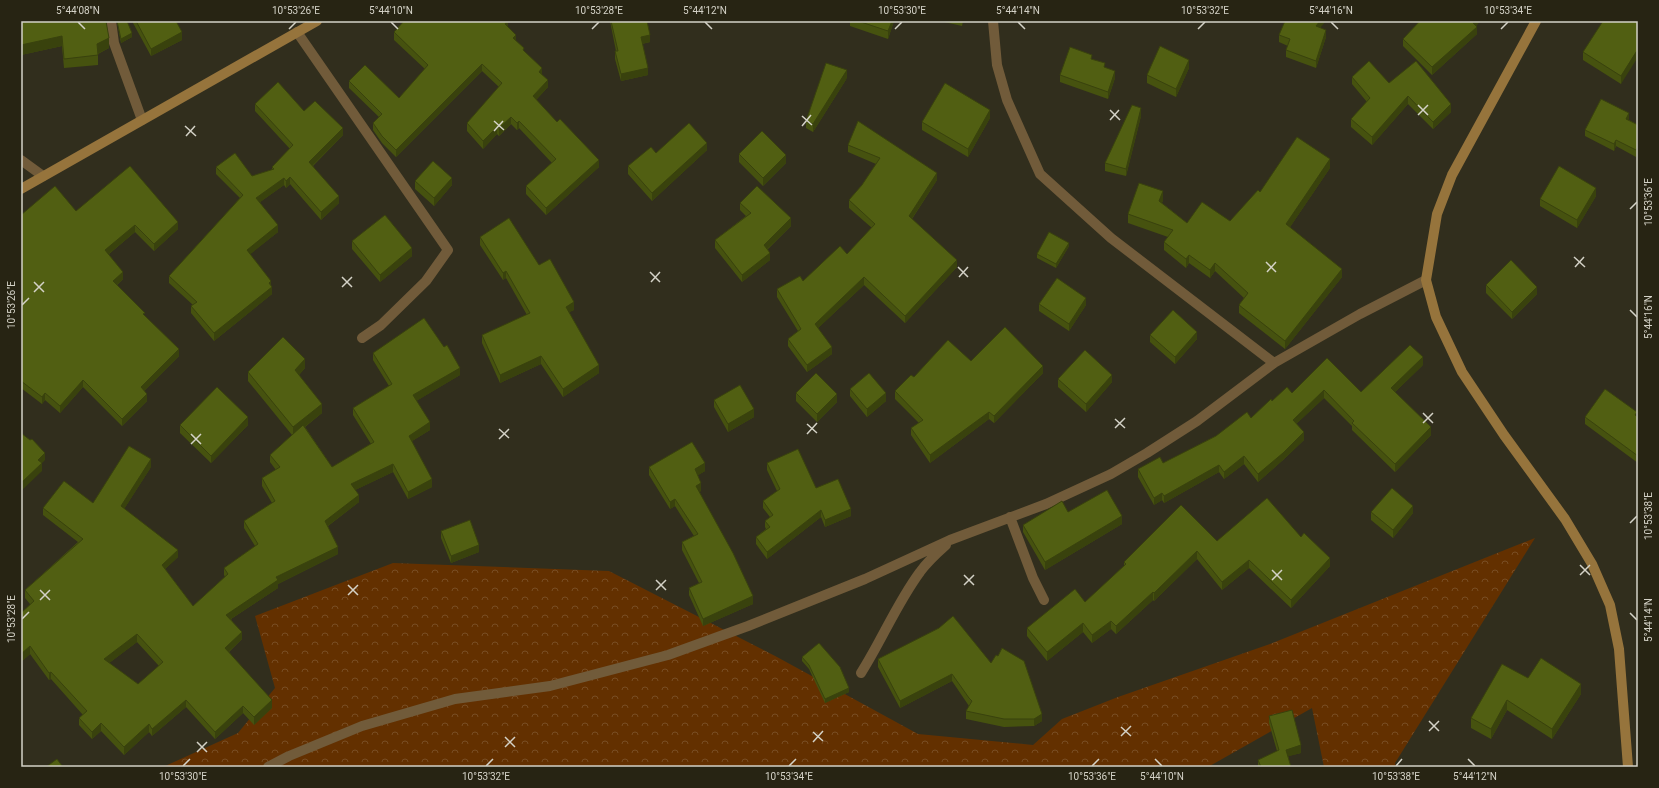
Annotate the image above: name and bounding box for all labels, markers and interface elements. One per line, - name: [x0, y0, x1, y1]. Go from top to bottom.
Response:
- text: 5°44'08"N: [56, 5, 100, 16]
- text: 10°53'26"E: [272, 5, 320, 16]
- text: 5°44'10"N: [369, 5, 413, 16]
- text: 10°53'28"E: [575, 5, 623, 16]
- text: 5°44'12"N: [683, 5, 727, 16]
- text: 10°53'30"E: [878, 5, 926, 16]
- text: 5°44'14"N: [996, 5, 1040, 16]
- text: 10°53'32"E: [1181, 5, 1229, 16]
- text: 5°44'16"N: [1309, 5, 1353, 16]
- text: 10°53'34"E: [1484, 5, 1532, 16]
- text: 10°53'36"E: [1643, 178, 1654, 226]
- text: 10°53'26"E: [6, 281, 17, 329]
- text: 5°44'16"N: [1643, 295, 1654, 339]
- text: 10°53'38"E: [1643, 492, 1654, 540]
- text: 10°53'28"E: [6, 595, 17, 643]
- text: 5°44'14"N: [1643, 598, 1654, 642]
- text: 10°53'30"E: [159, 771, 207, 782]
- text: 10°53'32"E: [462, 771, 510, 782]
- text: 10°53'34"E: [765, 771, 813, 782]
- text: 10°53'36"E: [1068, 771, 1116, 782]
- text: 5°44'10"N: [1140, 771, 1184, 782]
- text: 10°53'38"E: [1372, 771, 1420, 782]
- text: 5°44'12"N: [1453, 771, 1497, 782]

